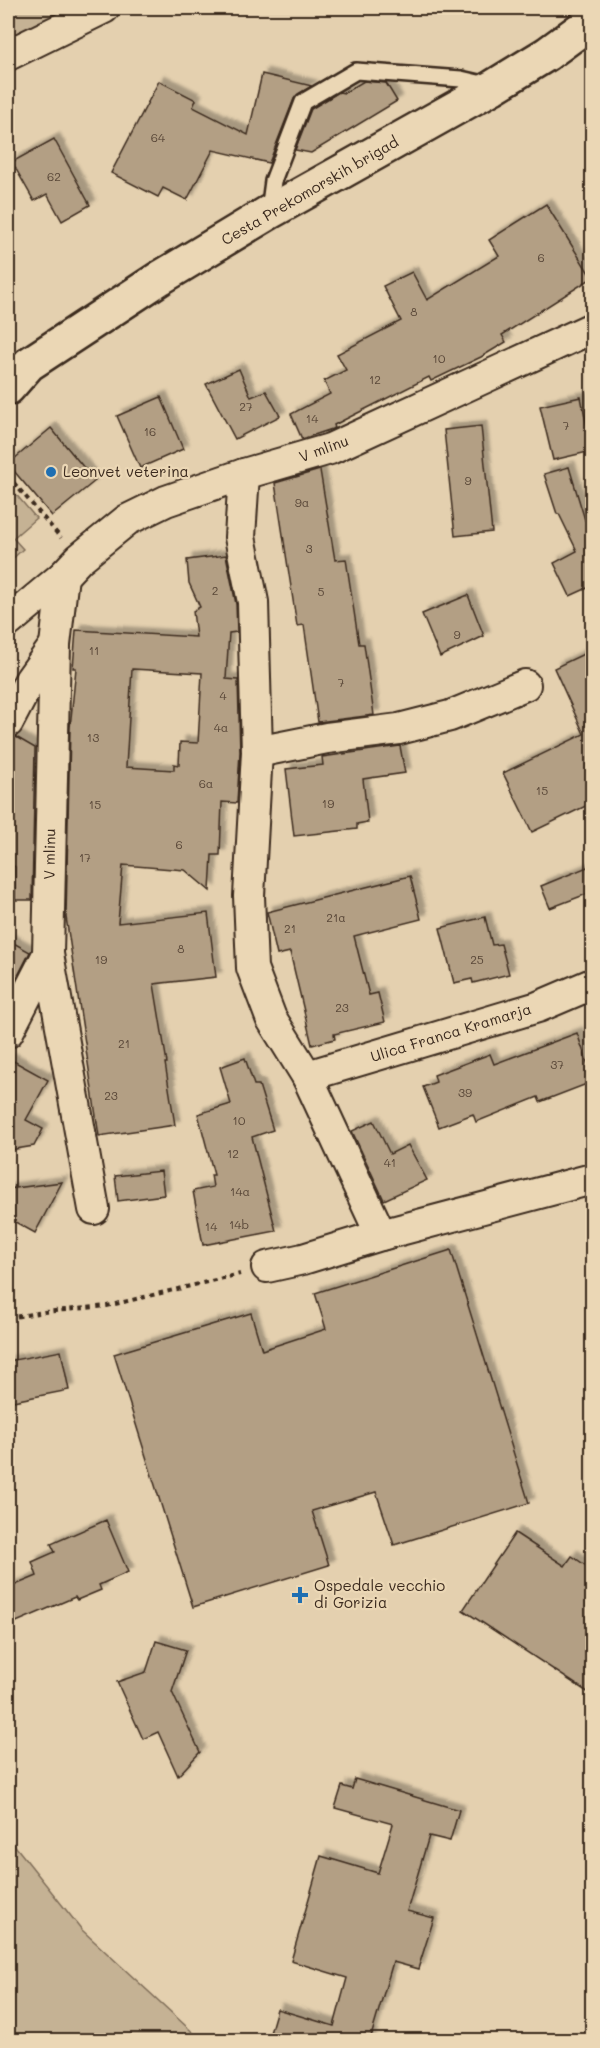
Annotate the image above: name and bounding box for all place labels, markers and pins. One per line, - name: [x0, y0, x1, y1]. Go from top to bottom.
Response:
- place label: Leonvet veterina: [63, 461, 189, 481]
- marker: Leonvet veterina: [44, 465, 58, 479]
- place label: Ospedale vecchio di Gorizia: [314, 1575, 445, 1612]
- marker: Ospedale vecchio di Gorizia: [291, 1586, 309, 1604]

